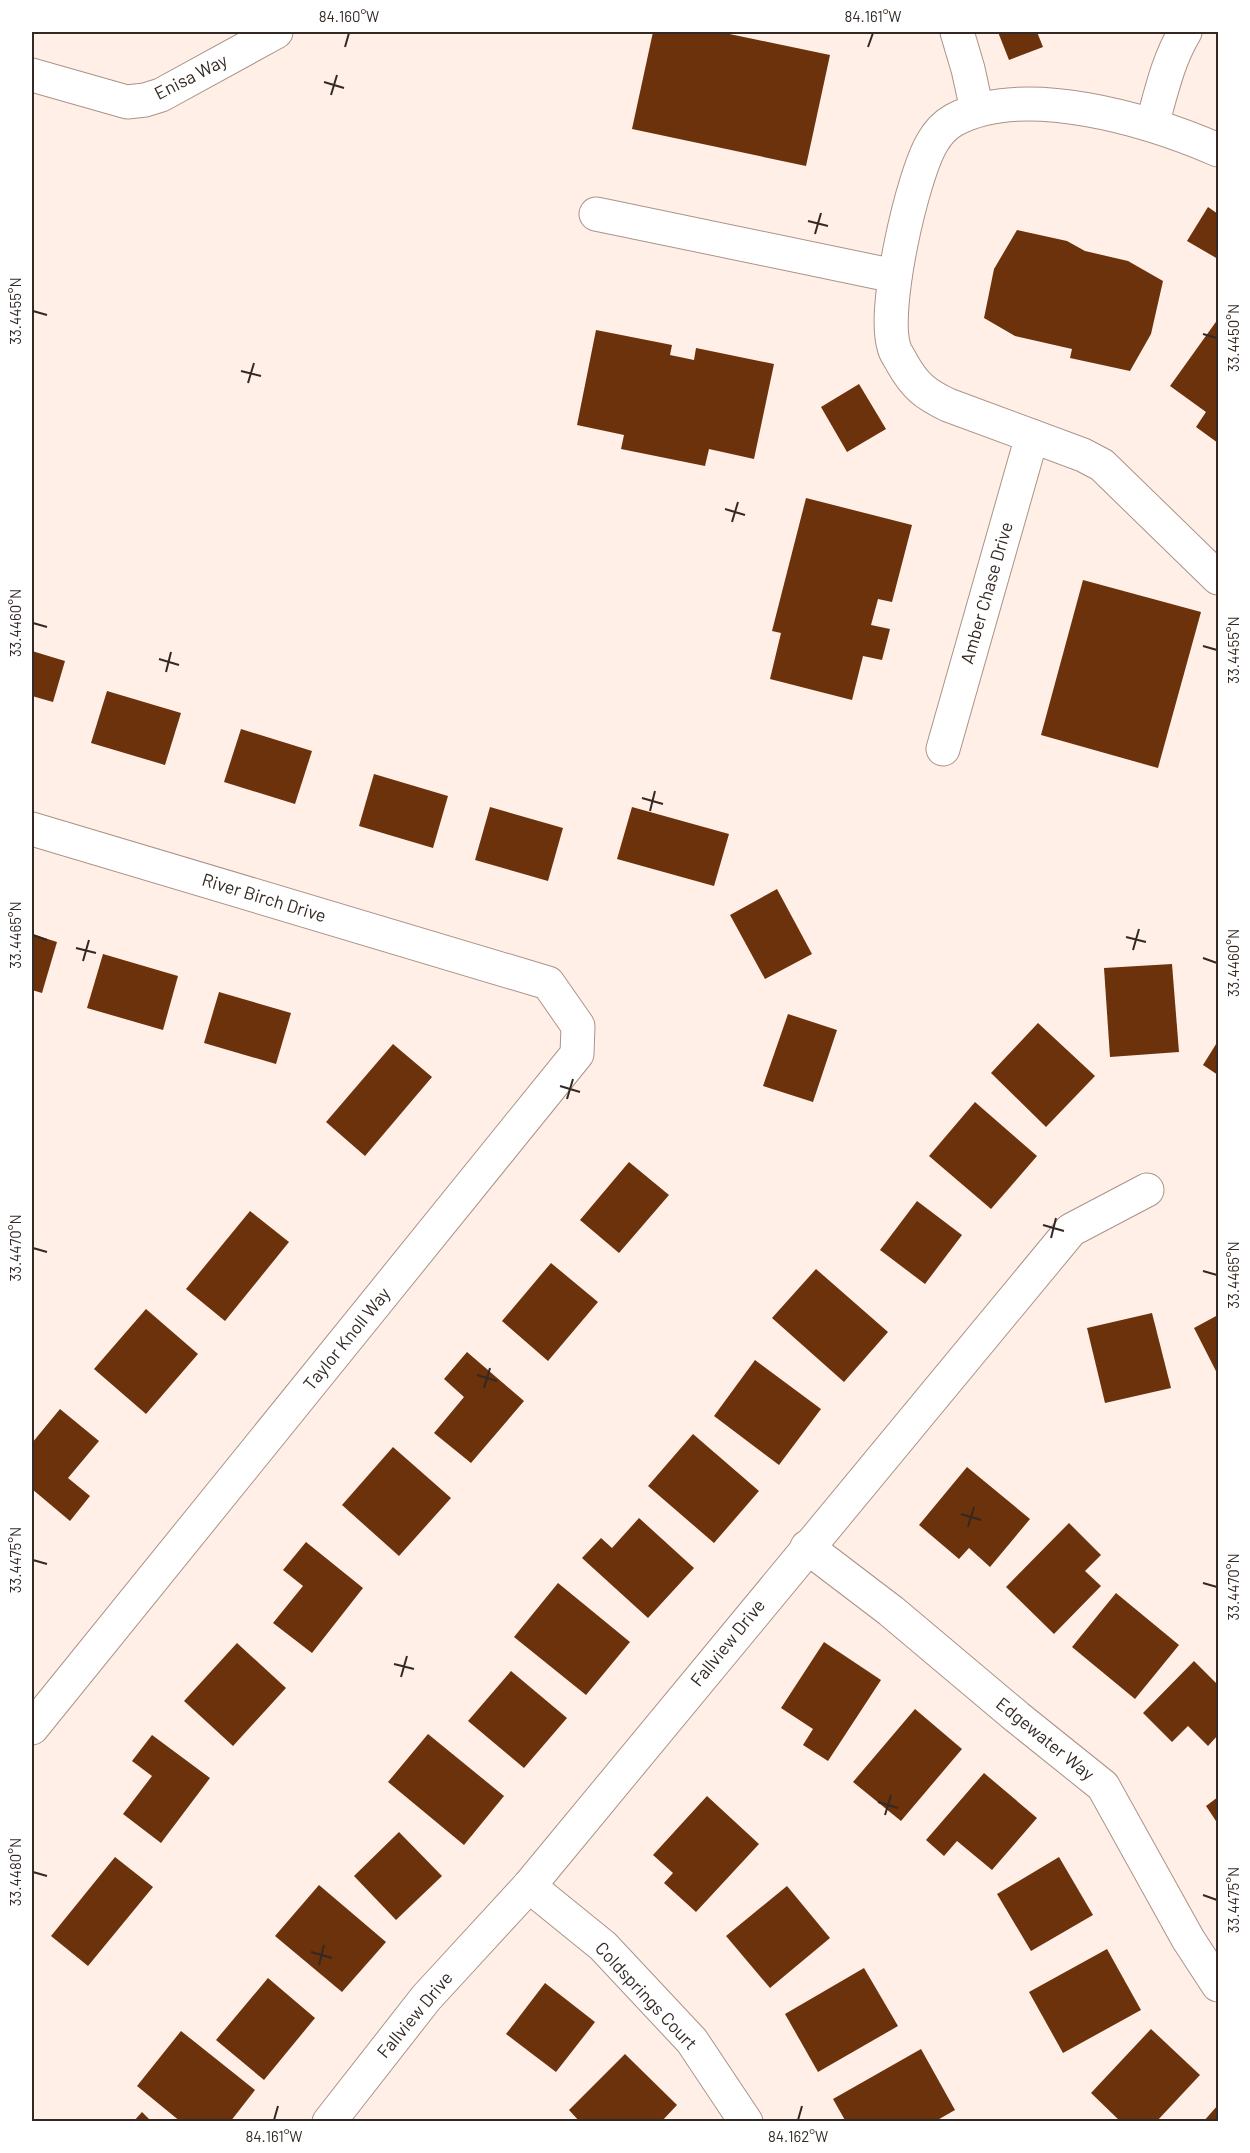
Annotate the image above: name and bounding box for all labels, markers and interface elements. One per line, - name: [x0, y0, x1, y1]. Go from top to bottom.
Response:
- text: 84.160°W: [319, 7, 379, 25]
- text: 84.161°W: [844, 7, 902, 25]
- street label: Enisa Way: [150, 48, 231, 104]
- text: 33.4455°N: [6, 277, 24, 345]
- text: 33.4450°N: [1224, 304, 1242, 372]
- street label: Amber Chase Drive: [955, 519, 1017, 666]
- text: 33.4460°N: [6, 589, 24, 657]
- text: 33.4455°N: [1224, 616, 1242, 684]
- street label: River Birch Drive: [200, 868, 329, 926]
- text: 33.4465°N: [6, 901, 24, 969]
- text: 33.4460°N: [1224, 929, 1242, 997]
- text: 33.4470°N: [6, 1214, 24, 1282]
- text: 33.4465°N: [1224, 1241, 1242, 1309]
- street label: Taylor Knoll Way: [298, 1282, 394, 1394]
- text: 33.4475°N: [6, 1527, 24, 1593]
- text: 33.4470°N: [1224, 1553, 1242, 1621]
- street label: Fallview Drive: [685, 1594, 769, 1691]
- street label: Edgewater Way: [992, 1692, 1099, 1785]
- text: 33.4480°N: [6, 1838, 24, 1906]
- text: 33.4475°N: [1224, 1867, 1242, 1933]
- street label: Coldsprings Court: [591, 1937, 702, 2054]
- street label: Fallview Drive: [372, 1967, 457, 2062]
- text: 84.161°W: [245, 2127, 303, 2145]
- text: 84.162°W: [768, 2127, 828, 2145]

